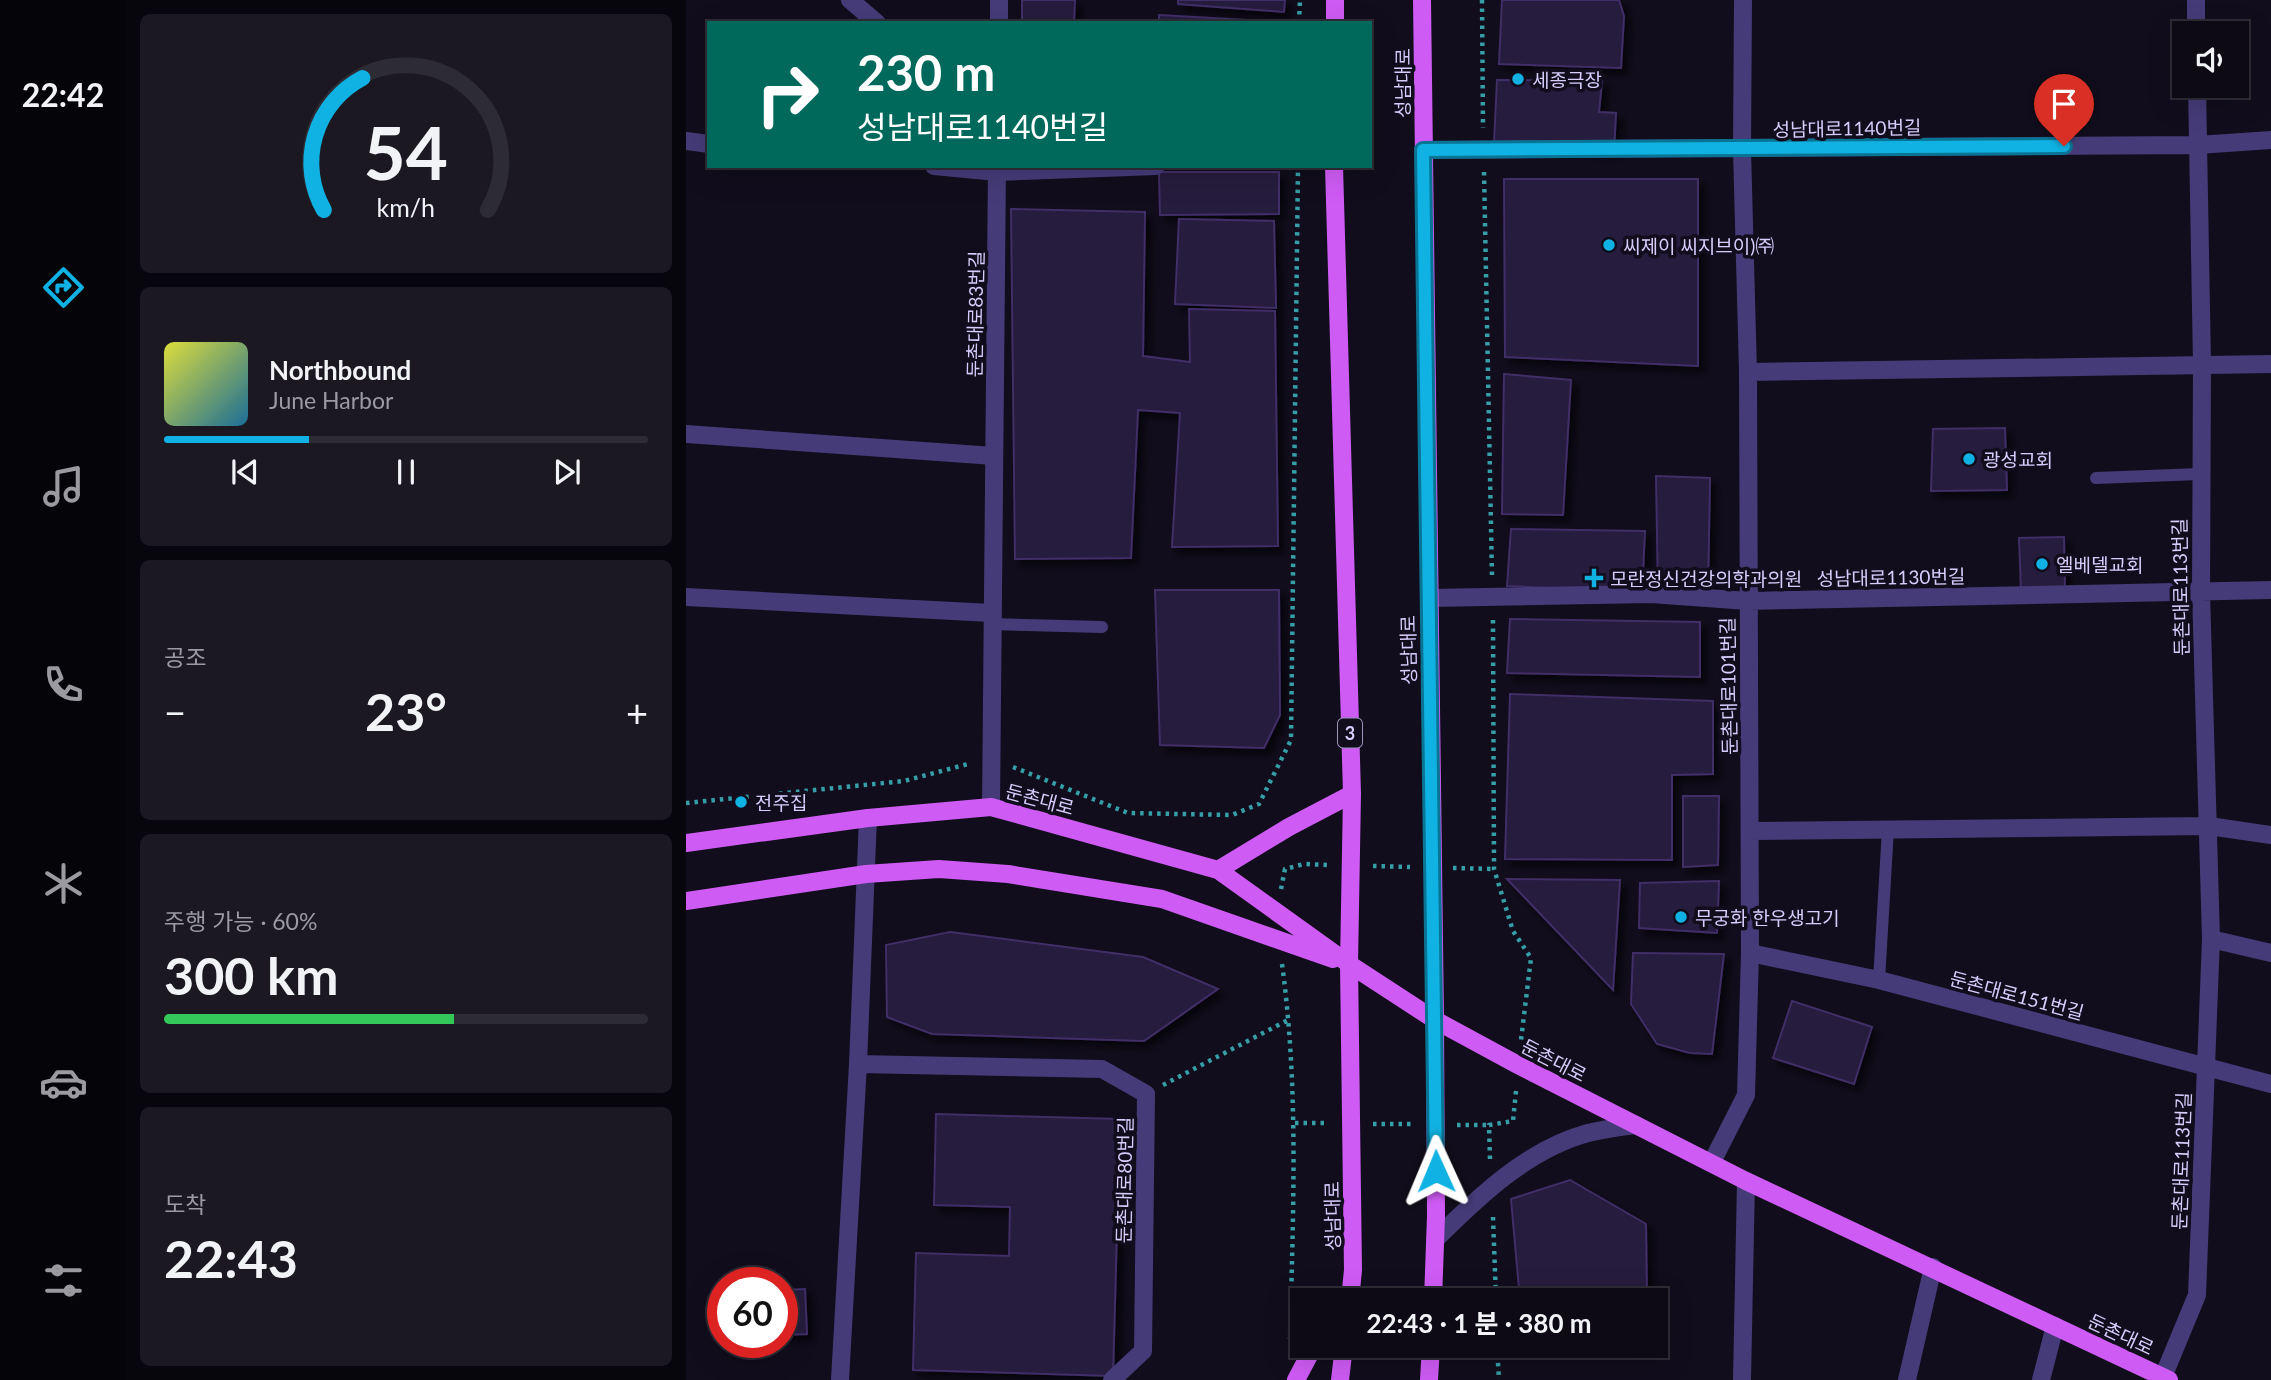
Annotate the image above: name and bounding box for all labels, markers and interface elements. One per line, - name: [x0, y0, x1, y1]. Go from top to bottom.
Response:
- map controls: [2172, 21, 2249, 98]
- button: sound: [2172, 21, 2249, 98]
- text: 230 m: [857, 43, 995, 101]
- street label: 성남대로: [1391, 48, 1414, 118]
- icon: right: [742, 49, 833, 140]
- place label: 세종극장: [1532, 68, 1602, 91]
- marker: 세종극장: [1510, 71, 1526, 87]
- pin: [2034, 74, 2094, 146]
- text: 22:42: [22, 75, 104, 114]
- icon: arrive: [2045, 85, 2083, 123]
- text: 성남대로1140번길: [857, 107, 1108, 146]
- text: 54: [364, 108, 448, 196]
- street label: 성남대로1140번길: [1772, 115, 1922, 141]
- text: km/h: [377, 191, 435, 221]
- place label: 씨제이 씨지브이)㈜: [1623, 234, 1774, 257]
- marker: 씨제이 씨지브이)㈜: [1601, 237, 1617, 253]
- street label: 둔촌대로83번길: [962, 250, 988, 378]
- icon: directions: [39, 263, 88, 312]
- text: Northbound: [269, 354, 411, 386]
- text: June Harbor: [269, 386, 393, 414]
- place label: 광성교회: [1983, 448, 2053, 471]
- marker: 광성교회: [1961, 451, 1977, 467]
- icon: previous: [226, 453, 264, 491]
- icon: pause: [387, 453, 425, 491]
- icon: next: [548, 453, 586, 491]
- icon: music: [39, 462, 88, 511]
- street label: 둔촌대로113번길: [2167, 518, 2193, 656]
- place label: 엘베델교회: [2056, 553, 2143, 576]
- marker: 엘베델교회: [2034, 556, 2050, 572]
- street label: 성남대로1130번길: [1816, 564, 1966, 590]
- place label: 모란정신건강의학과의원: [1610, 567, 1802, 590]
- marker: 모란정신건강의학과의원: [1584, 568, 1604, 588]
- street label: 성남대로: [1396, 615, 1420, 685]
- street label: 둔촌대로101번길: [1715, 617, 1741, 755]
- text: 공조: [164, 643, 206, 671]
- icon: phone: [39, 660, 88, 709]
- text: 23°: [365, 680, 447, 742]
- text: −: [164, 689, 186, 735]
- text: +: [626, 689, 648, 735]
- road number: 3: [1338, 718, 1362, 748]
- street label: 둔촌대로: [1003, 779, 1077, 819]
- place label: 전주집: [755, 791, 807, 814]
- marker: 전주집: [733, 794, 749, 810]
- icon: climate: [39, 859, 88, 908]
- place label: 무궁화 한우생고기: [1695, 906, 1840, 929]
- text: 주행 가능 · 60%: [164, 907, 317, 935]
- marker: 무궁화 한우생고기: [1673, 909, 1689, 925]
- text: 300 km: [164, 944, 338, 1006]
- street label: 둔촌대로151번길: [1947, 966, 2087, 1024]
- street label: 둔촌대로: [1518, 1034, 1590, 1086]
- icon: car: [39, 1058, 88, 1107]
- street label: 둔촌대로113번길: [2167, 1092, 2195, 1230]
- street label: 둔촌대로80번길: [1111, 1116, 1137, 1244]
- position arrow: [1399, 1134, 1473, 1208]
- street label: 성남대로: [1320, 1181, 1344, 1251]
- text: 도착: [164, 1190, 206, 1218]
- text: 22:43: [164, 1227, 298, 1289]
- icon: filters: [39, 1256, 88, 1305]
- speed limit sign: 60: [707, 1267, 798, 1358]
- text: 22:43 · 1 분 · 380 m: [1366, 1307, 1592, 1339]
- street label: 둔촌대로: [2084, 1309, 2158, 1359]

